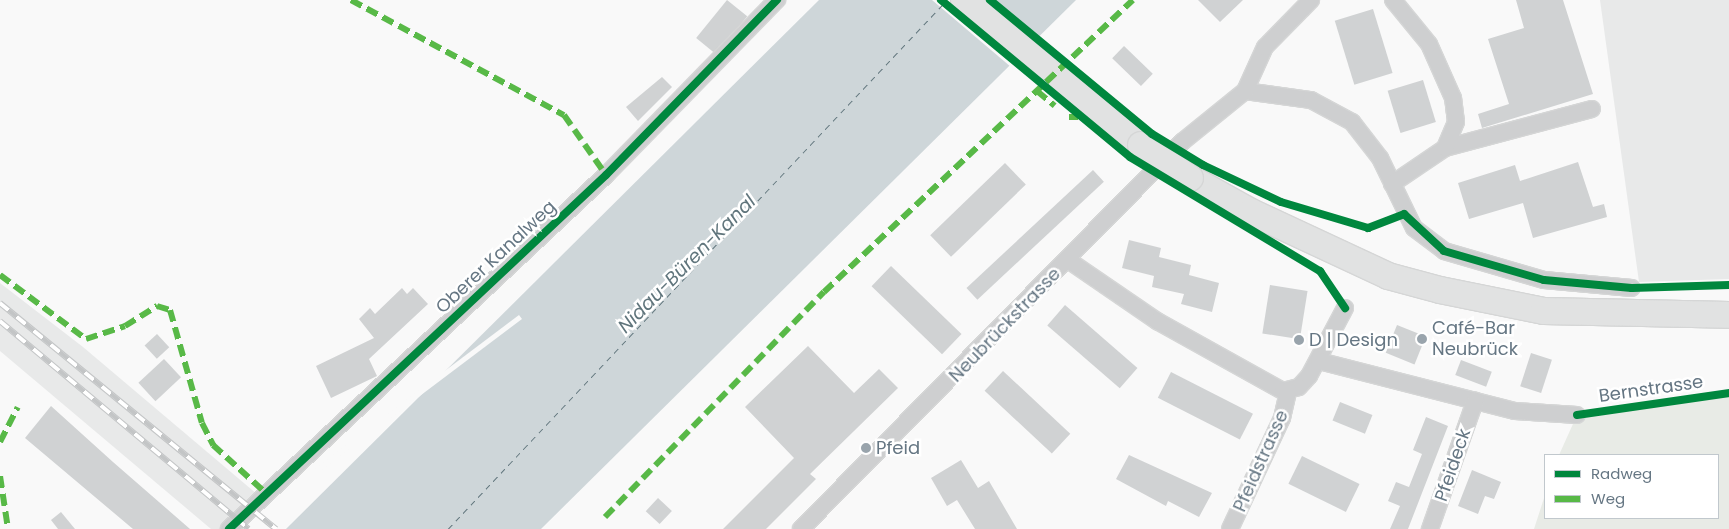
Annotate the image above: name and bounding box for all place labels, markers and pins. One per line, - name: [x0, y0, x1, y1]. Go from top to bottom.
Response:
- place label: Café-Bar Neubrück: [1432, 318, 1518, 360]
- place label: D | Design: [1309, 329, 1398, 351]
- marker: Café-Bar Neubrück: [1416, 333, 1428, 345]
- marker: D | Design: [1293, 334, 1305, 346]
- place label: Pfeid: [876, 437, 920, 459]
- marker: Pfeid: [860, 442, 872, 454]

